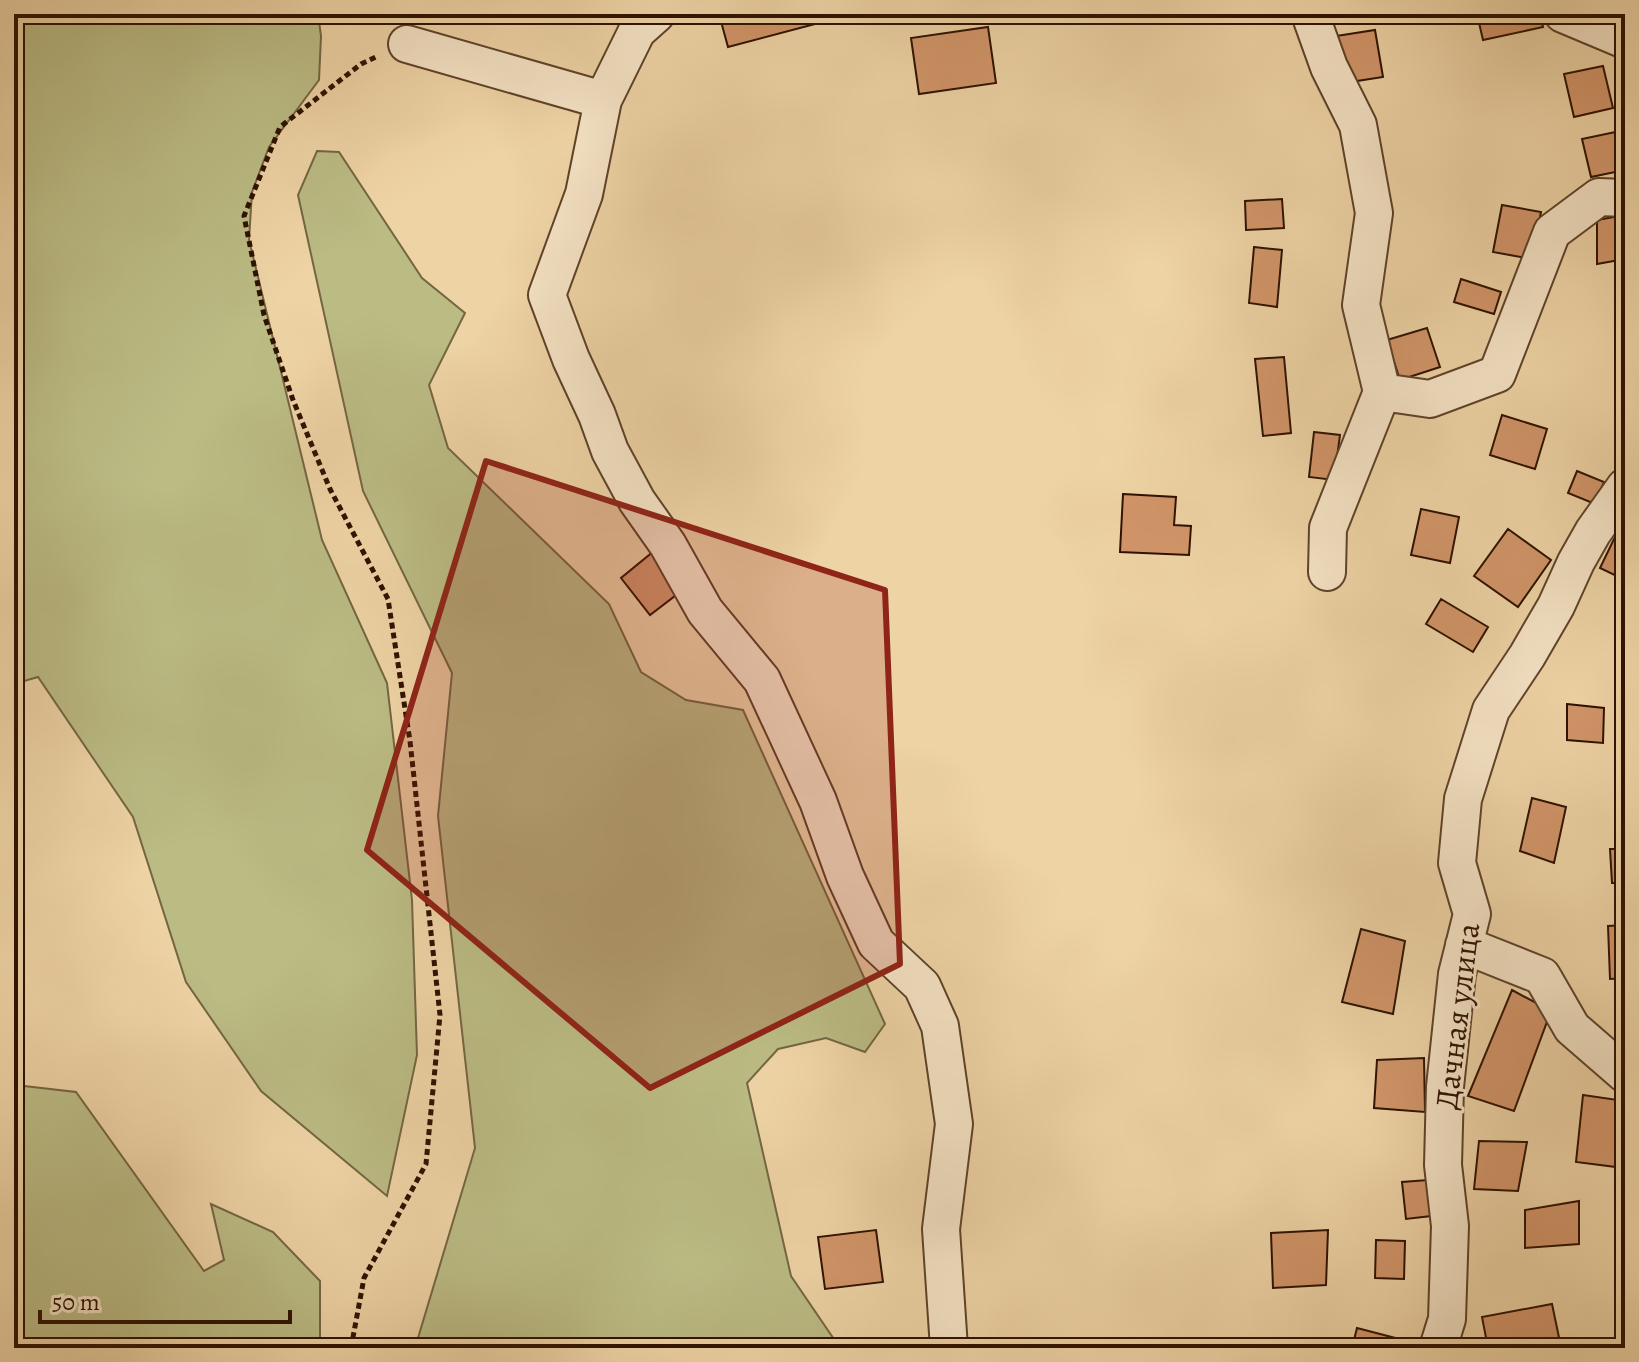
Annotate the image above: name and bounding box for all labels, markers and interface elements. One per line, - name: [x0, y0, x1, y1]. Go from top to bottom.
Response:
- street label: Дачная улица: [1424, 920, 1490, 1112]
- scale bar: [40, 1274, 290, 1324]
- text: 50 m: [52, 1286, 100, 1318]

